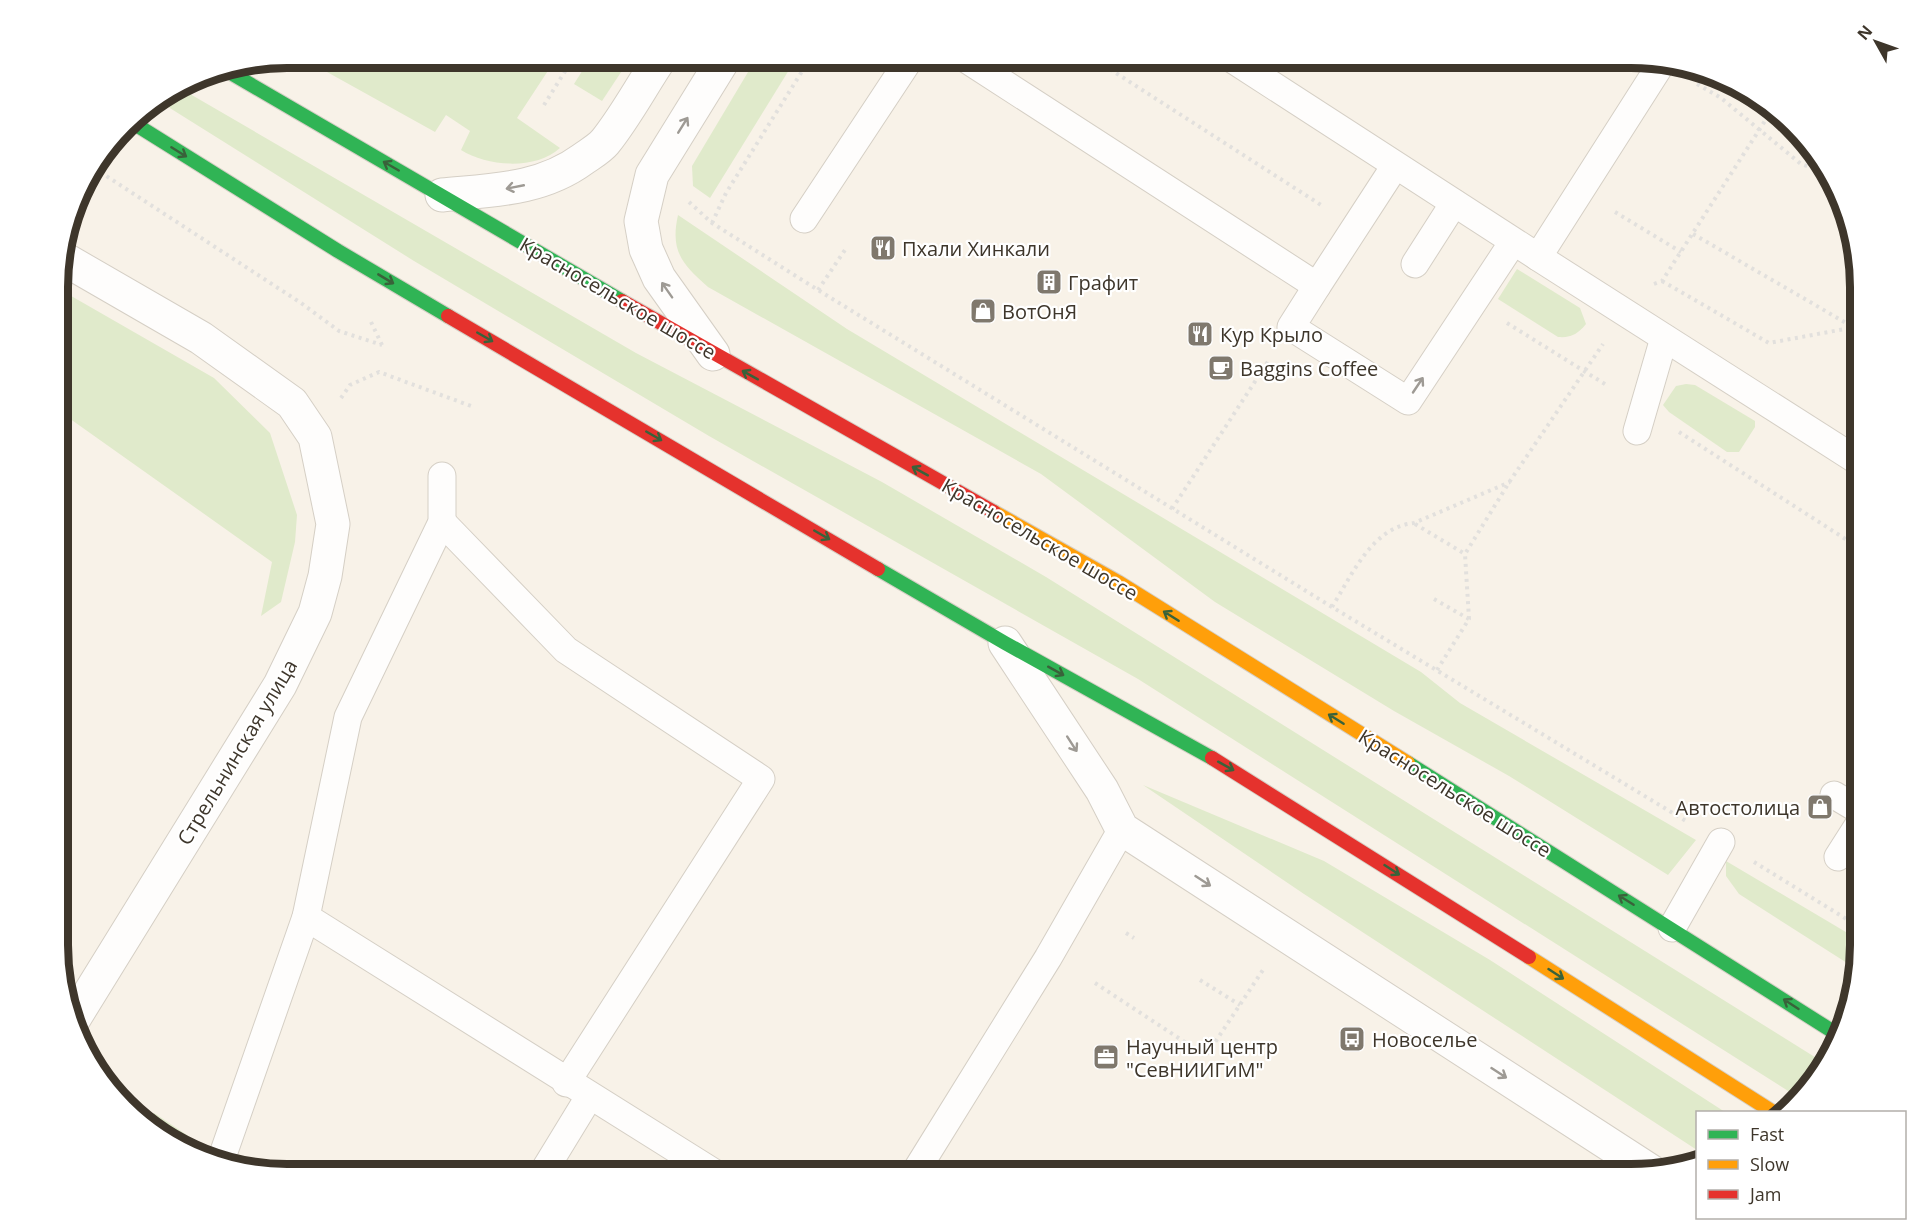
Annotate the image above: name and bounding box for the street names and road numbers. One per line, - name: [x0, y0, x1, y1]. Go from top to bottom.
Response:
- street label: Красносельское шоссе: [515, 231, 721, 365]
- street label: Красносельское шоссе: [937, 472, 1143, 606]
- street label: Стрельнинская улица: [171, 654, 303, 850]
- street label: Красносельское шоссе: [1354, 723, 1556, 863]

